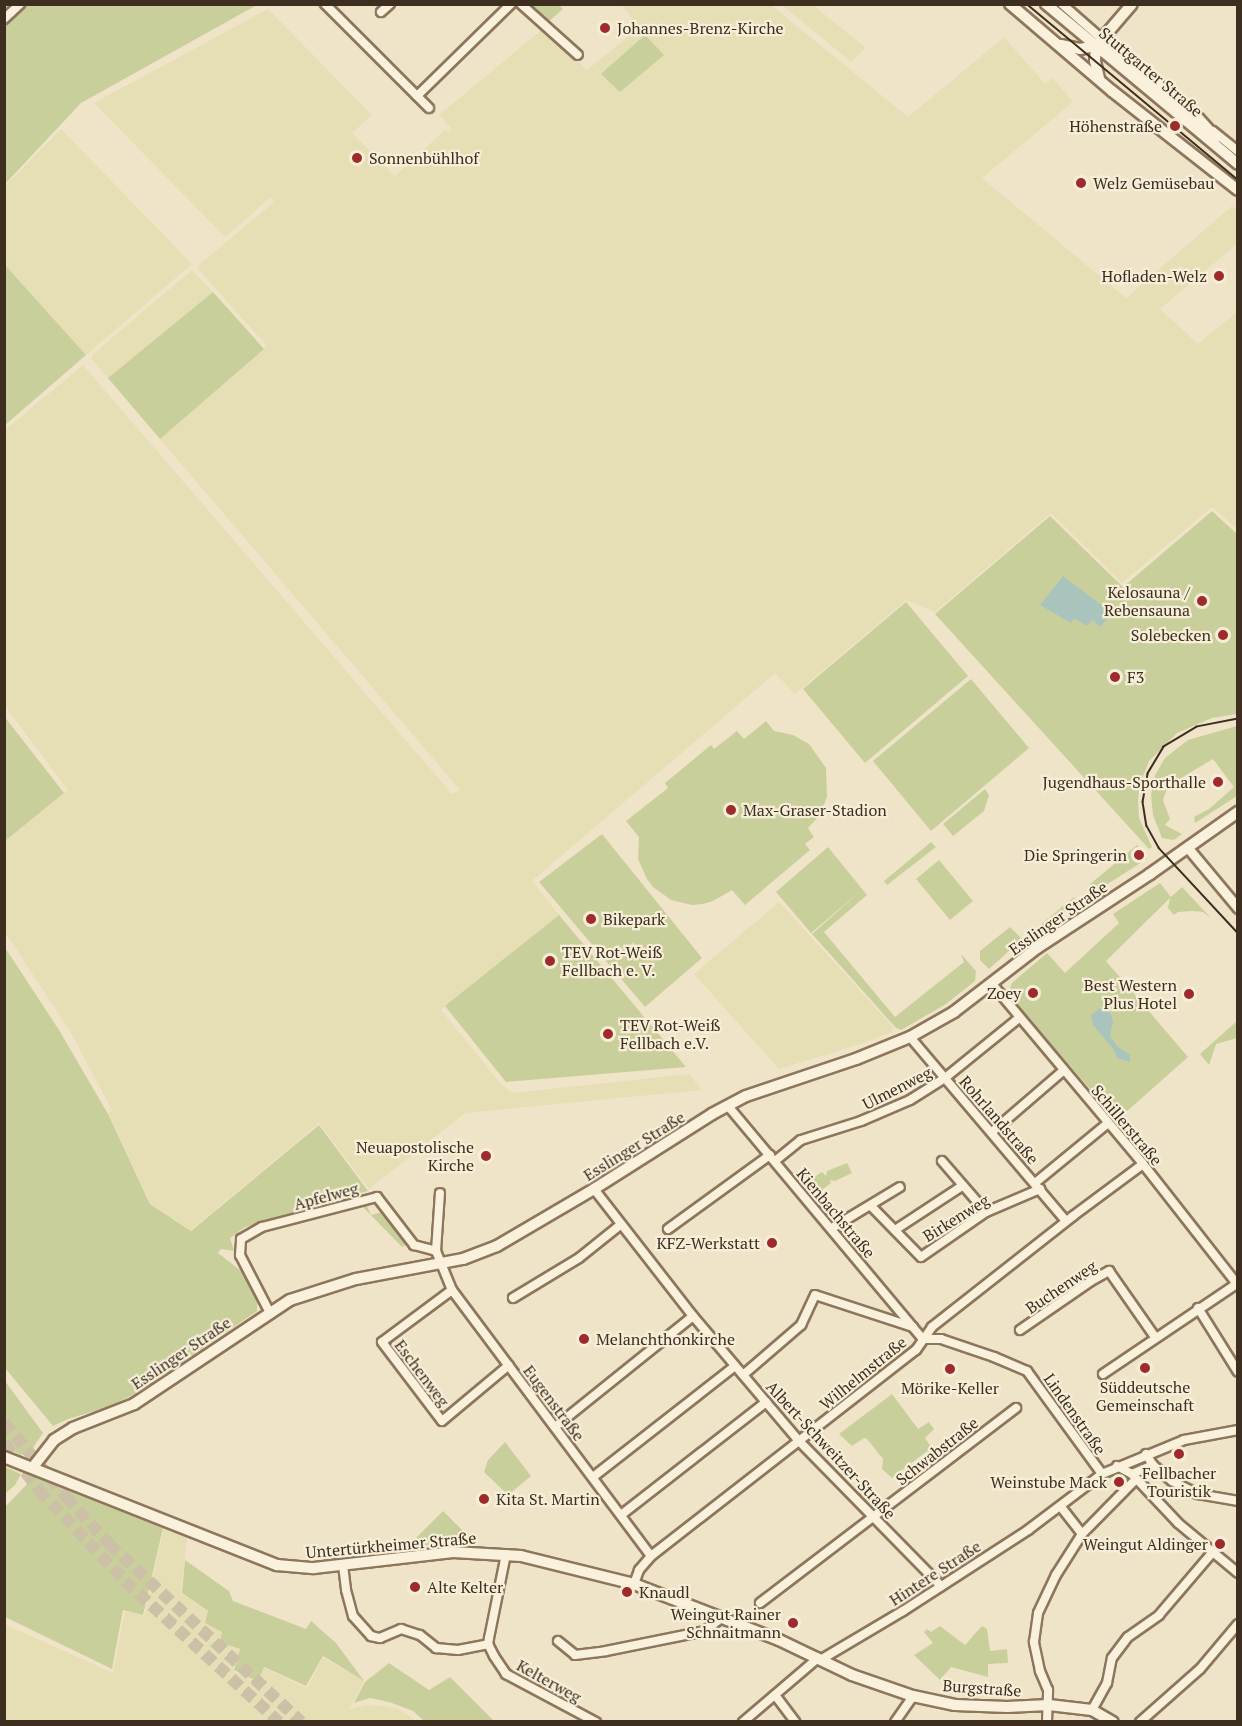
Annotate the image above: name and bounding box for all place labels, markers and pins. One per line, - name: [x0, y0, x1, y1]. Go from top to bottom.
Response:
- place label: Johannes-Brenz-Kirche: [617, 18, 784, 38]
- marker: Johannes-Brenz-Kirche: [598, 21, 612, 35]
- place label: Höhenstraße: [1069, 116, 1162, 136]
- marker: Höhenstraße: [1166, 117, 1184, 135]
- place label: Sonnenbühlhof: [369, 148, 479, 168]
- marker: Sonnenbühlhof: [350, 151, 364, 165]
- place label: Welz Gemüsebau: [1093, 173, 1214, 193]
- marker: Welz Gemüsebau: [1074, 176, 1088, 190]
- place label: Hofladen-Welz: [1102, 266, 1207, 286]
- marker: Hofladen-Welz: [1212, 269, 1226, 283]
- place label: Kelosauna / Rebensauna: [1104, 582, 1190, 620]
- marker: Kelosauna / Rebensauna: [1195, 594, 1209, 608]
- place label: Solebecken: [1131, 625, 1211, 645]
- marker: Solebecken: [1216, 628, 1230, 642]
- place label: F3: [1127, 667, 1144, 687]
- marker: F3: [1108, 670, 1122, 684]
- place label: Jugendhaus-Sporthalle: [1042, 772, 1206, 792]
- marker: Jugendhaus-Sporthalle: [1211, 775, 1225, 789]
- place label: Max-Graser-Stadion: [743, 800, 887, 820]
- marker: Max-Graser-Stadion: [724, 803, 738, 817]
- place label: Die Springerin: [1024, 845, 1127, 865]
- marker: Die Springerin: [1132, 848, 1146, 862]
- place label: Bikepark: [603, 909, 665, 929]
- marker: Bikepark: [584, 912, 598, 926]
- place label: TEV Rot-Weiß Fellbach e. V.: [562, 942, 663, 980]
- marker: TEV Rot-Weiß Fellbach e. V.: [543, 954, 557, 968]
- place label: Best Western Plus Hotel: [1084, 975, 1177, 1013]
- place label: Zoey: [987, 983, 1021, 1003]
- marker: Zoey: [1026, 986, 1040, 1000]
- marker: Best Western Plus Hotel: [1182, 987, 1196, 1001]
- place label: TEV Rot-Weiß Fellbach e.V.: [620, 1015, 721, 1053]
- marker: TEV Rot-Weiß Fellbach e.V.: [601, 1027, 615, 1041]
- place label: Neuapostolische Kirche: [356, 1137, 474, 1175]
- marker: Neuapostolische Kirche: [479, 1149, 493, 1163]
- place label: KFZ-Werkstatt: [656, 1233, 760, 1253]
- marker: KFZ-Werkstatt: [765, 1236, 779, 1250]
- place label: Melanchthonkirche: [596, 1329, 735, 1349]
- marker: Melanchthonkirche: [577, 1332, 591, 1346]
- marker: Süddeutsche Gemeinschaft: [1138, 1361, 1152, 1375]
- marker: Mörike-Keller: [943, 1362, 957, 1376]
- place label: Süddeutsche Gemeinschaft: [1096, 1377, 1194, 1415]
- place label: Mörike-Keller: [901, 1378, 999, 1398]
- marker: Fellbacher Touristik: [1172, 1447, 1186, 1461]
- place label: Fellbacher Touristik: [1142, 1463, 1216, 1501]
- place label: Weinstube Mack: [990, 1472, 1107, 1492]
- marker: Weinstube Mack: [1112, 1475, 1126, 1489]
- place label: Kita St. Martin: [496, 1489, 600, 1509]
- marker: Kita St. Martin: [477, 1492, 491, 1506]
- place label: Weingut Aldinger: [1083, 1534, 1208, 1554]
- marker: Weingut Aldinger: [1213, 1537, 1227, 1551]
- place label: Alte Kelter: [427, 1577, 503, 1597]
- marker: Alte Kelter: [408, 1580, 422, 1594]
- place label: Knaudl: [639, 1582, 690, 1602]
- marker: Knaudl: [620, 1585, 634, 1599]
- place label: Weingut Rainer Schnaitmann: [671, 1604, 781, 1642]
- marker: Weingut Rainer Schnaitmann: [786, 1616, 800, 1630]

